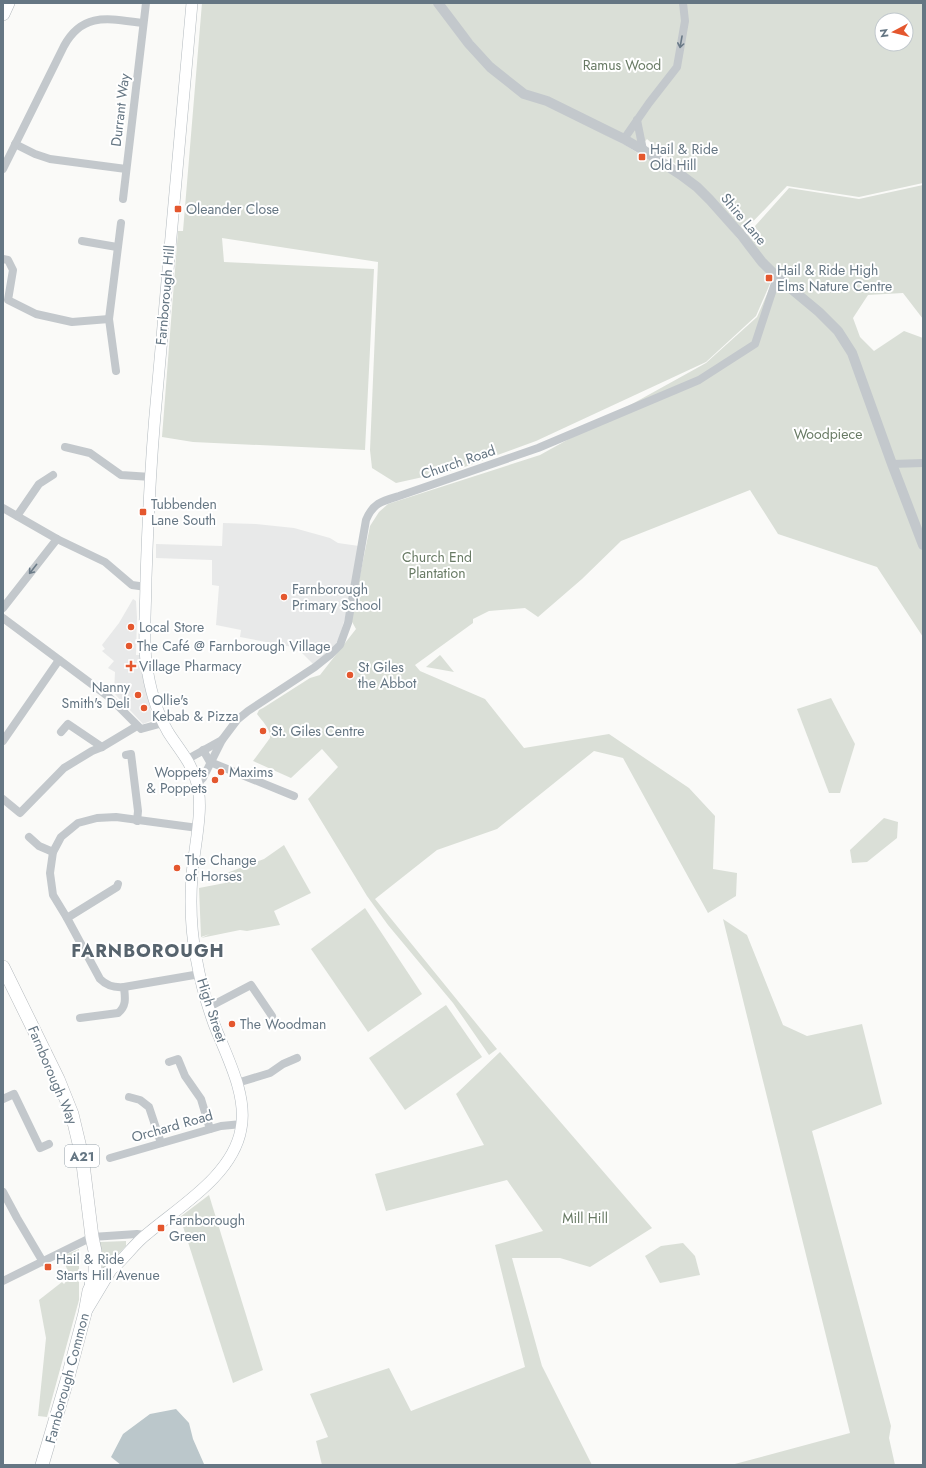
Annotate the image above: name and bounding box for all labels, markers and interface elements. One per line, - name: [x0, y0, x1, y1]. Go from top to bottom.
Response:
- north arrow: [874, 12, 914, 52]
- text: N: [876, 28, 893, 39]
- one-way arrow: [677, 35, 685, 48]
- park label: Ramus Wood: [583, 55, 661, 75]
- street label: Durrant Way: [106, 72, 135, 148]
- place label: Hail & Ride Old Hill: [650, 139, 718, 175]
- marker: Hail & Ride Old Hill: [637, 152, 647, 162]
- street label: Shire Lane: [716, 189, 772, 249]
- place label: Oleander Close: [186, 199, 279, 219]
- marker: Oleander Close: [173, 204, 183, 214]
- street label: Farnborough Hill: [151, 244, 179, 346]
- place label: Hail & Ride High Elms Nature Centre: [777, 260, 892, 296]
- marker: Hail & Ride High Elms Nature Centre: [764, 273, 774, 283]
- park label: Woodpiece: [794, 424, 862, 444]
- street label: Church Road: [418, 440, 498, 484]
- place label: Tubbenden Lane South: [151, 494, 217, 530]
- marker: Tubbenden Lane South: [138, 507, 148, 517]
- park label: Church End Plantation: [402, 547, 472, 583]
- one-way arrow: [29, 564, 38, 575]
- place label: Farnborough Primary School: [292, 579, 381, 615]
- marker: Farnborough Primary School: [279, 592, 289, 602]
- place label: Local Store: [139, 617, 204, 637]
- marker: Local Store: [126, 622, 136, 632]
- place label: The Café @ Farnborough Village: [137, 636, 330, 656]
- marker: The Café @ Farnborough Village: [124, 641, 134, 651]
- place label: Village Pharmacy: [139, 656, 242, 676]
- place label: St Giles the Abbot: [358, 657, 417, 693]
- marker: Village Pharmacy: [126, 661, 136, 671]
- marker: St Giles the Abbot: [345, 670, 355, 680]
- place label: Nanny Smith's Deli: [61, 677, 131, 713]
- marker: Nanny Smith's Deli: [133, 690, 143, 700]
- place label: Ollie's Kebab & Pizza: [152, 690, 239, 726]
- marker: Ollie's Kebab & Pizza: [139, 703, 149, 713]
- place label: St. Giles Centre: [271, 721, 365, 741]
- marker: St. Giles Centre: [258, 726, 268, 736]
- place label: Woppets & Poppets: [146, 762, 207, 798]
- place label: Maxims: [229, 762, 274, 782]
- marker: Maxims: [216, 767, 226, 777]
- marker: Woppets & Poppets: [210, 775, 220, 785]
- place label: The Change of Horses: [185, 850, 256, 886]
- marker: The Change of Horses: [172, 863, 182, 873]
- district label: FARNBOROUGH: [71, 938, 225, 964]
- street label: High Street: [192, 975, 232, 1045]
- place label: The Woodman: [240, 1014, 326, 1034]
- marker: The Woodman: [227, 1019, 237, 1029]
- street label: Farnborough Way: [23, 1023, 83, 1128]
- street label: Orchard Road: [129, 1105, 215, 1147]
- road number: A21: [65, 1145, 99, 1167]
- park label: Mill Hill: [562, 1208, 608, 1228]
- place label: Farnborough Green: [169, 1210, 245, 1246]
- marker: Farnborough Green: [156, 1223, 166, 1233]
- place label: Hail & Ride Starts Hill Avenue: [56, 1249, 160, 1285]
- marker: Hail & Ride Starts Hill Avenue: [43, 1262, 53, 1272]
- street label: Farnborough Common: [40, 1311, 94, 1445]

